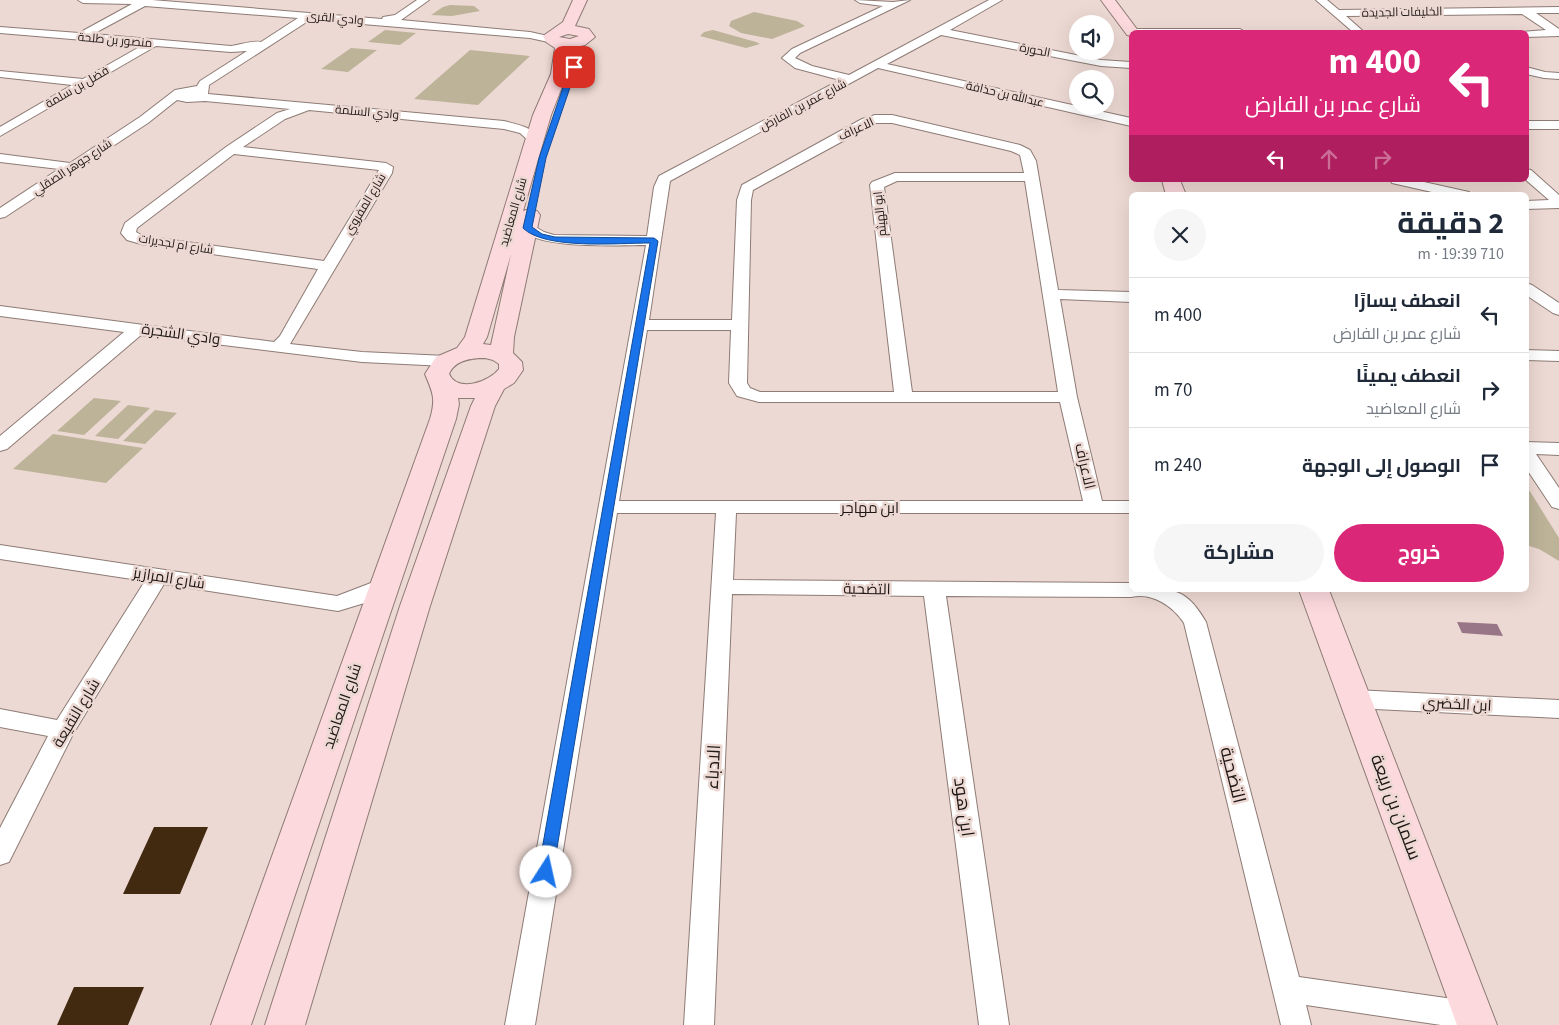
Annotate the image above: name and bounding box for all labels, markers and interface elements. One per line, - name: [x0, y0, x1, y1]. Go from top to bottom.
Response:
- street label: الخليفات الجديدة: [1361, 3, 1443, 22]
- street label: وادي القرى: [306, 8, 364, 30]
- map controls: [1069, 15, 1114, 115]
- button: sound: [1069, 15, 1114, 60]
- street label: منصور بن طلحة: [77, 29, 153, 52]
- text: 400 m: [1329, 37, 1421, 87]
- street label: الحورة: [1018, 39, 1052, 62]
- pin: [553, 46, 595, 88]
- icon: left: [1439, 50, 1504, 115]
- icon: arrive: [560, 53, 588, 81]
- street label: فضل بن سلمة: [42, 62, 112, 113]
- button: search: [1069, 70, 1114, 115]
- street label: شارع عمر بن الفارض: [757, 75, 850, 135]
- street label: عبدالله بن حذافة: [964, 77, 1046, 112]
- text: شارع عمر بن الفارض: [1245, 89, 1421, 121]
- street label: وادي السلمة: [334, 101, 400, 125]
- street label: الاعراف: [836, 114, 877, 145]
- street label: شارع جوهر الصقلي: [29, 135, 116, 200]
- icon: left: [1262, 145, 1290, 173]
- icon: ahead: [1315, 145, 1343, 173]
- icon: right: [1368, 145, 1396, 173]
- street label: شارع المفروي: [340, 170, 391, 239]
- street label: شارع المعاضيد: [495, 175, 531, 249]
- street label: ابو الهيثم: [870, 191, 891, 237]
- text: 2 دقيقة: [1397, 202, 1504, 245]
- button: close: [1154, 209, 1206, 261]
- street label: شارع ام لجديرات: [137, 230, 214, 259]
- text: 710 m · 19:39: [1417, 243, 1504, 265]
- text: انعطف يسارًا: [1354, 288, 1461, 315]
- icon: left: [1476, 301, 1504, 329]
- text: 400 m: [1154, 302, 1202, 329]
- street label: وادي الشجرة: [140, 319, 222, 351]
- text: شارع عمر بن الفارض: [1333, 323, 1461, 345]
- text: انعطف يمينًا: [1356, 363, 1461, 390]
- icon: right: [1476, 376, 1504, 404]
- text: 70 m: [1154, 377, 1192, 404]
- text: شارع المعاضيد: [1366, 398, 1461, 420]
- street label: الاعراف: [1069, 441, 1100, 491]
- icon: arrive: [1476, 451, 1504, 479]
- text: 240 m: [1154, 452, 1202, 479]
- text: الوصول إلى الوجهة: [1302, 453, 1461, 480]
- street label: ابن مهاجر: [840, 498, 899, 519]
- button: مشاركة: [1154, 524, 1324, 582]
- button: خروج: [1334, 524, 1504, 582]
- street label: شارع المرازيز: [130, 562, 206, 595]
- street label: التضحية: [843, 579, 891, 600]
- street label: شارع المعاضيد: [318, 661, 367, 752]
- street label: شارع النقيعة: [48, 675, 105, 752]
- street label: ابن الخضري: [1422, 692, 1492, 718]
- street label: الادباء: [700, 744, 727, 790]
- street label: التضحية: [1213, 744, 1252, 806]
- street label: سلمان بن ربيعة: [1364, 751, 1427, 864]
- street label: ابن هود: [947, 776, 980, 838]
- position arrow: [519, 845, 571, 897]

